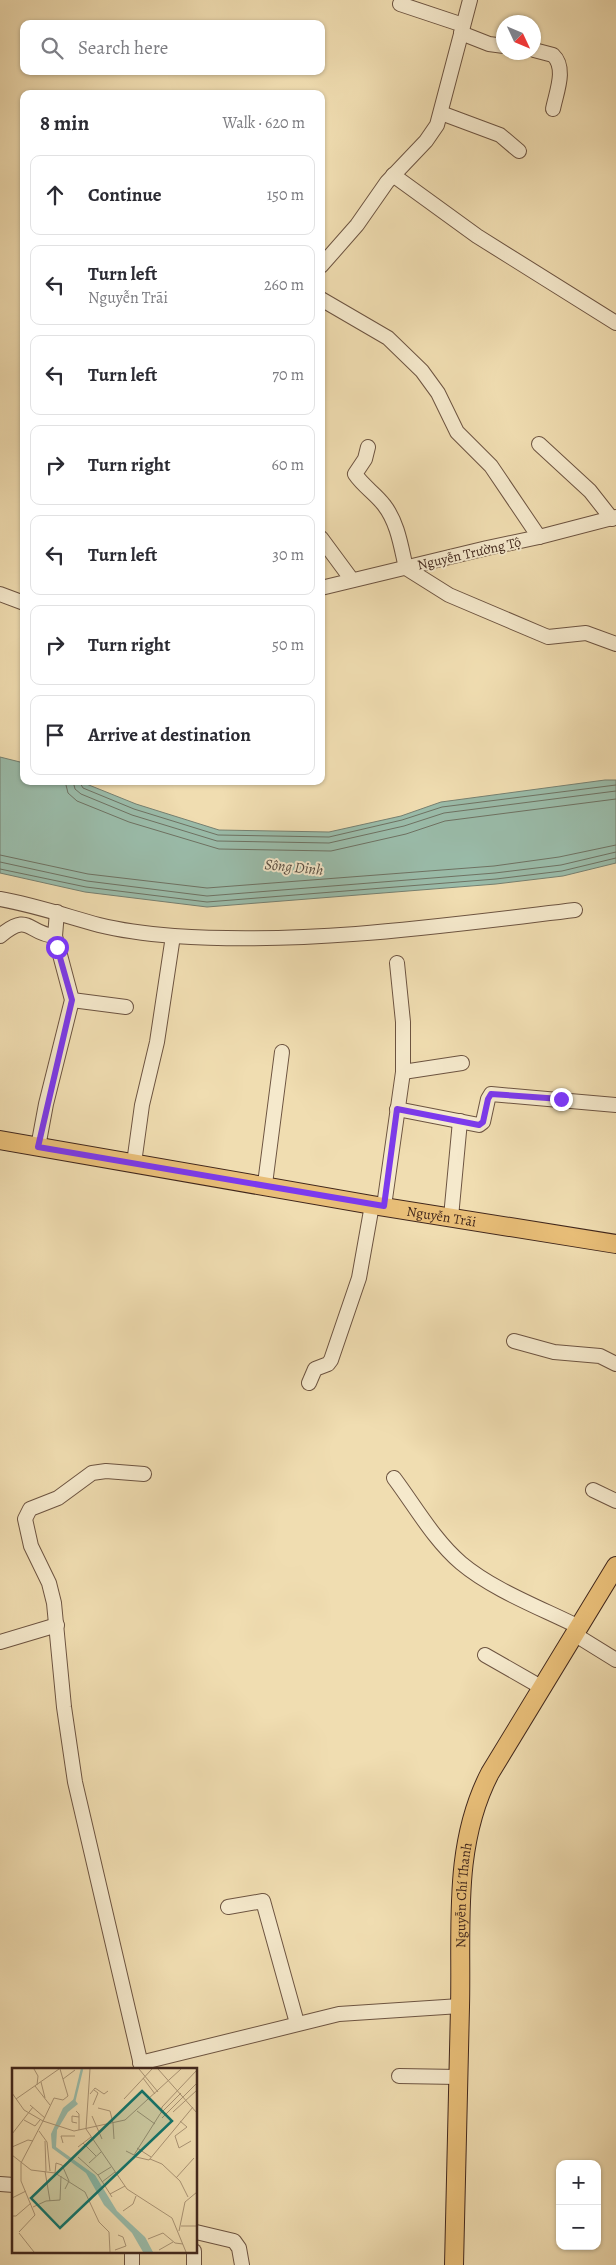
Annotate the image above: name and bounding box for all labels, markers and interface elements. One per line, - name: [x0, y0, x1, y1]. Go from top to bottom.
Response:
- north arrow: [496, 15, 541, 60]
- search box: [20, 20, 325, 75]
- icon: search: [38, 34, 66, 62]
- text: Search here: [78, 35, 168, 61]
- text: 8 min: [40, 109, 89, 137]
- text: Walk · 620 m: [223, 112, 305, 134]
- icon: ahead: [41, 181, 69, 209]
- text: Continue: [88, 182, 162, 208]
- text: 150 m: [267, 184, 304, 206]
- text: Turn left: [88, 261, 157, 287]
- icon: left: [41, 271, 69, 299]
- text: 260 m: [264, 274, 304, 296]
- text: Nguyễn Trãi: [88, 287, 168, 309]
- icon: left: [41, 361, 69, 389]
- text: Turn left: [88, 362, 157, 388]
- text: 70 m: [272, 364, 304, 386]
- icon: right: [41, 451, 69, 479]
- text: Turn right: [88, 452, 170, 478]
- text: 60 m: [272, 454, 304, 476]
- street label: Nguyễn Trường Tộ: [415, 532, 523, 575]
- icon: left: [41, 541, 69, 569]
- text: Turn left: [88, 542, 157, 568]
- text: 30 m: [272, 544, 304, 566]
- icon: right: [41, 631, 69, 659]
- text: Turn right: [88, 632, 170, 658]
- text: 50 m: [272, 634, 304, 656]
- icon: arrive: [41, 721, 69, 749]
- text: Arrive at destination: [88, 722, 251, 748]
- water label: Sông Dinh: [264, 854, 324, 880]
- route start: [46, 936, 69, 959]
- route end: [550, 1088, 573, 1111]
- street label: Nguyễn Trãi: [405, 1202, 478, 1232]
- street label: Nguyễn Chí Thanh: [451, 1841, 477, 1948]
- inset map: [12, 2068, 198, 2252]
- map controls: [556, 2160, 601, 2250]
- button: +: [556, 2160, 601, 2205]
- button: −: [556, 2205, 601, 2250]

